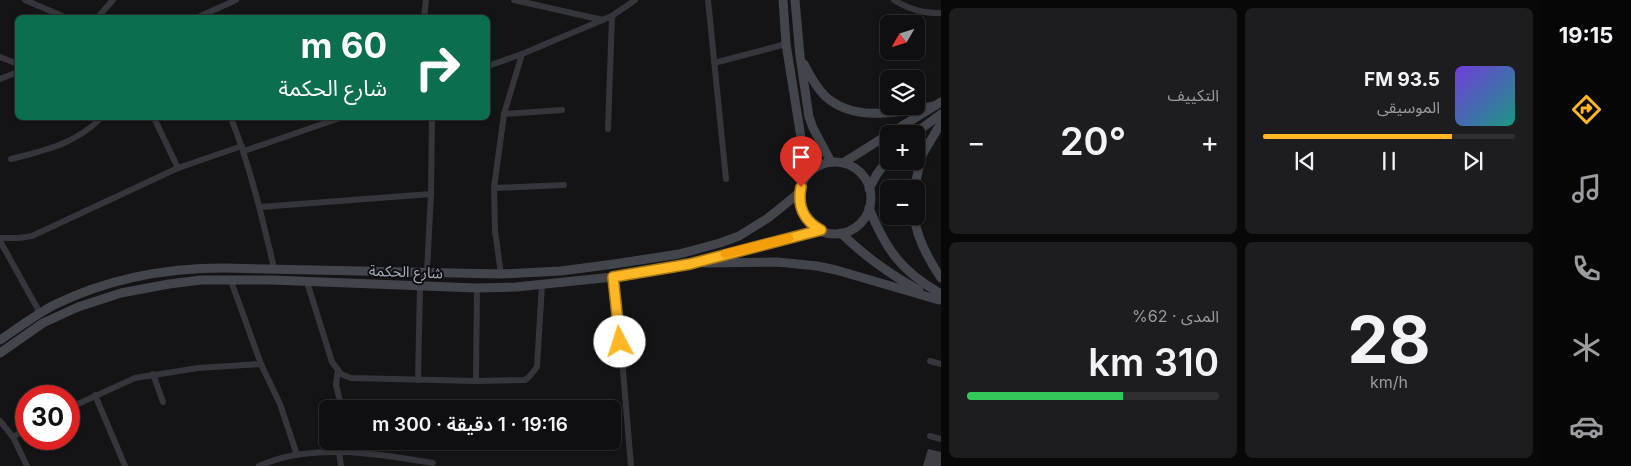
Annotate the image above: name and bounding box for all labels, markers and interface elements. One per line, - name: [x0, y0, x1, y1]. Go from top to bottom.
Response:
- north arrow: [880, 15, 925, 60]
- map controls: [880, 15, 925, 225]
- text: 19:15: [1559, 22, 1613, 48]
- text: 60 m: [300, 24, 387, 66]
- icon: right: [405, 35, 470, 100]
- text: 93.5 FM: [1364, 68, 1440, 91]
- button: layers: [880, 70, 925, 115]
- text: شارع الحكمة: [278, 75, 387, 101]
- text: التكييف: [1167, 85, 1219, 105]
- icon: directions: [1569, 92, 1604, 127]
- text: الموسيقى: [1377, 97, 1440, 117]
- text: 20°: [1060, 118, 1126, 164]
- button: +: [880, 125, 925, 170]
- text: −: [967, 125, 986, 159]
- text: +: [1200, 125, 1219, 159]
- pin: [780, 136, 822, 187]
- icon: arrive: [787, 143, 815, 171]
- icon: previous: [1291, 147, 1319, 175]
- icon: pause: [1375, 147, 1403, 175]
- icon: next: [1459, 147, 1487, 175]
- icon: music: [1569, 171, 1604, 206]
- button: −: [880, 180, 925, 225]
- icon: phone: [1569, 251, 1604, 286]
- street label: شارع الحكمة: [369, 261, 444, 285]
- text: 28: [1347, 300, 1431, 379]
- text: المدى · 62%: [1132, 306, 1219, 326]
- position arrow: [593, 315, 645, 367]
- icon: climate: [1569, 330, 1604, 365]
- text: 310 km: [1088, 339, 1219, 385]
- text: km/h: [1370, 372, 1408, 392]
- speed limit sign: 30: [15, 385, 80, 450]
- icon: car: [1569, 409, 1604, 444]
- text: 19:16 · 1 دقيقة · 300 m: [372, 413, 568, 436]

